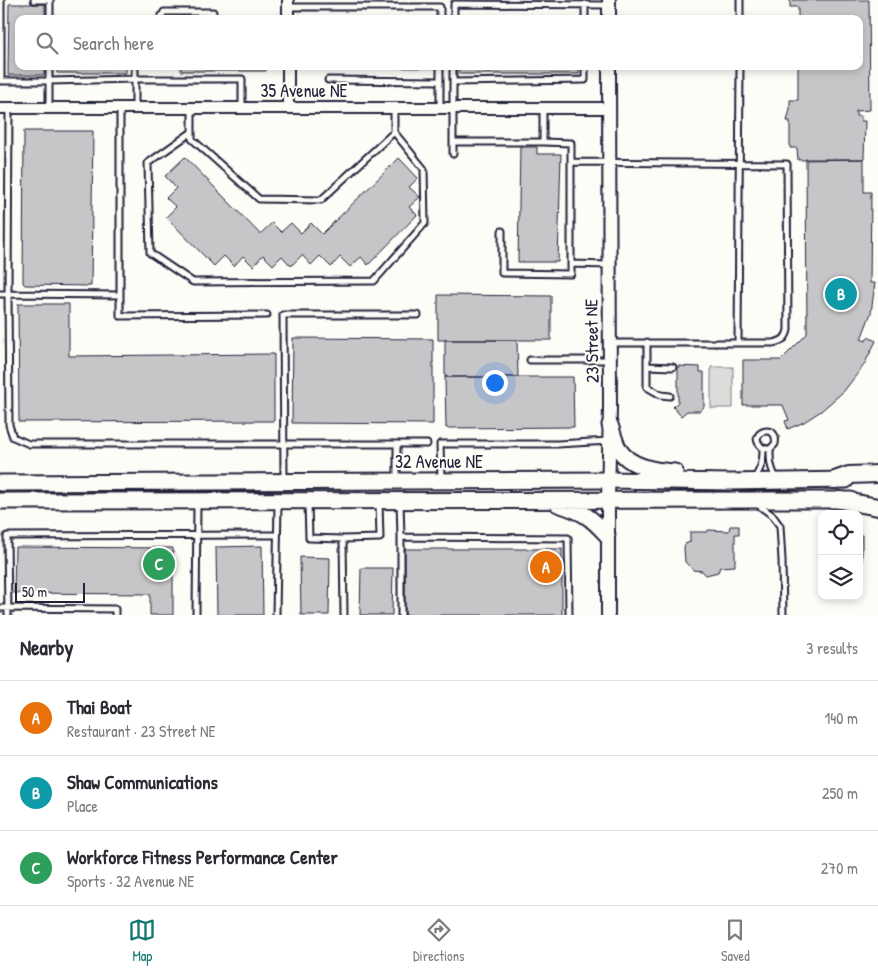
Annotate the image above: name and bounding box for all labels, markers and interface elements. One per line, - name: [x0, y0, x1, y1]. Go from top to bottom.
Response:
- search box: [15, 15, 863, 70]
- icon: search: [33, 29, 61, 57]
- text: Search here: [73, 30, 154, 56]
- street label: 35 Avenue NE: [260, 78, 348, 103]
- pin: B: [825, 275, 857, 313]
- street label: 23 Street NE: [578, 299, 605, 383]
- your location: [482, 370, 508, 396]
- street label: 32 Avenue NE: [395, 449, 483, 474]
- map controls: [818, 510, 863, 600]
- button: locate: [818, 510, 863, 555]
- pin: C: [143, 545, 175, 583]
- pin: A: [530, 548, 562, 586]
- button: layers: [818, 555, 863, 600]
- scale bar: [15, 580, 85, 603]
- text: 50 m: [22, 582, 47, 601]
- text: Nearby: [20, 633, 73, 662]
- text: 3 results: [806, 637, 858, 659]
- text: Thai Boat: [67, 694, 131, 720]
- text: A: [32, 707, 40, 729]
- text: 140 m: [824, 707, 858, 729]
- text: Restaurant · 23 Street NE: [67, 720, 216, 742]
- text: Shaw Communications: [67, 769, 218, 795]
- text: B: [32, 782, 40, 804]
- text: 250 m: [822, 782, 858, 804]
- text: Place: [67, 795, 98, 817]
- text: Workforce Fitness Performance Center: [67, 844, 338, 870]
- text: C: [32, 857, 40, 879]
- text: 270 m: [821, 857, 858, 879]
- text: Sports · 32 Avenue NE: [67, 870, 194, 892]
- tab: Map: [128, 916, 156, 965]
- tab: Directions: [413, 916, 464, 965]
- tab: Saved: [721, 916, 750, 965]

